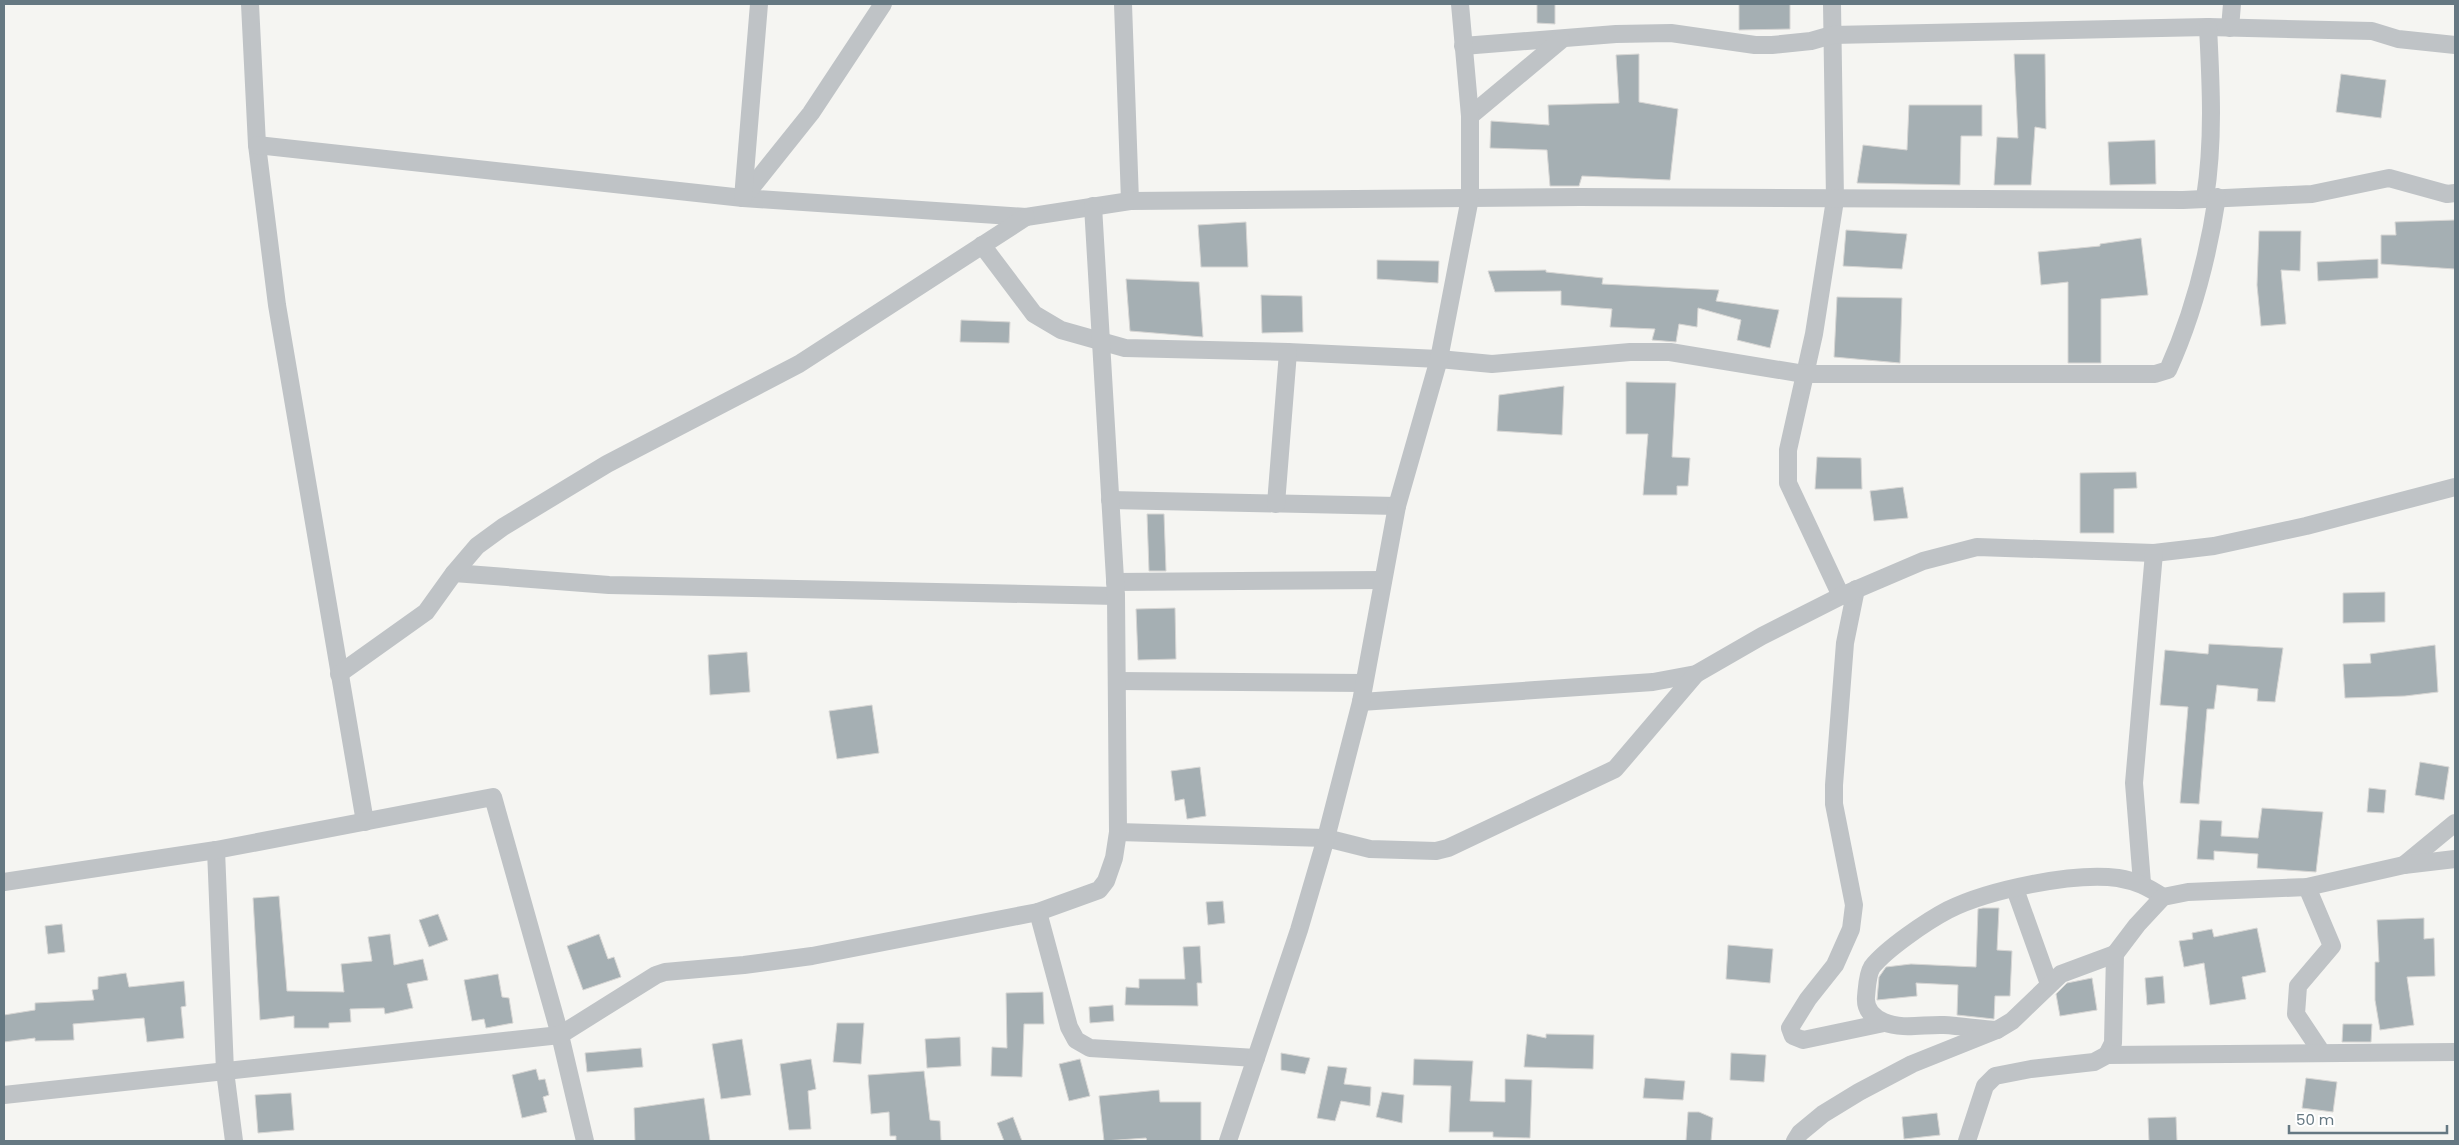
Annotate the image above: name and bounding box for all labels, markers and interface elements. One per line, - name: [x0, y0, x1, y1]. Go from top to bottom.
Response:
- scale bar: [2289, 1102, 2446, 1134]
- text: 50 m: [2296, 1109, 2334, 1130]

